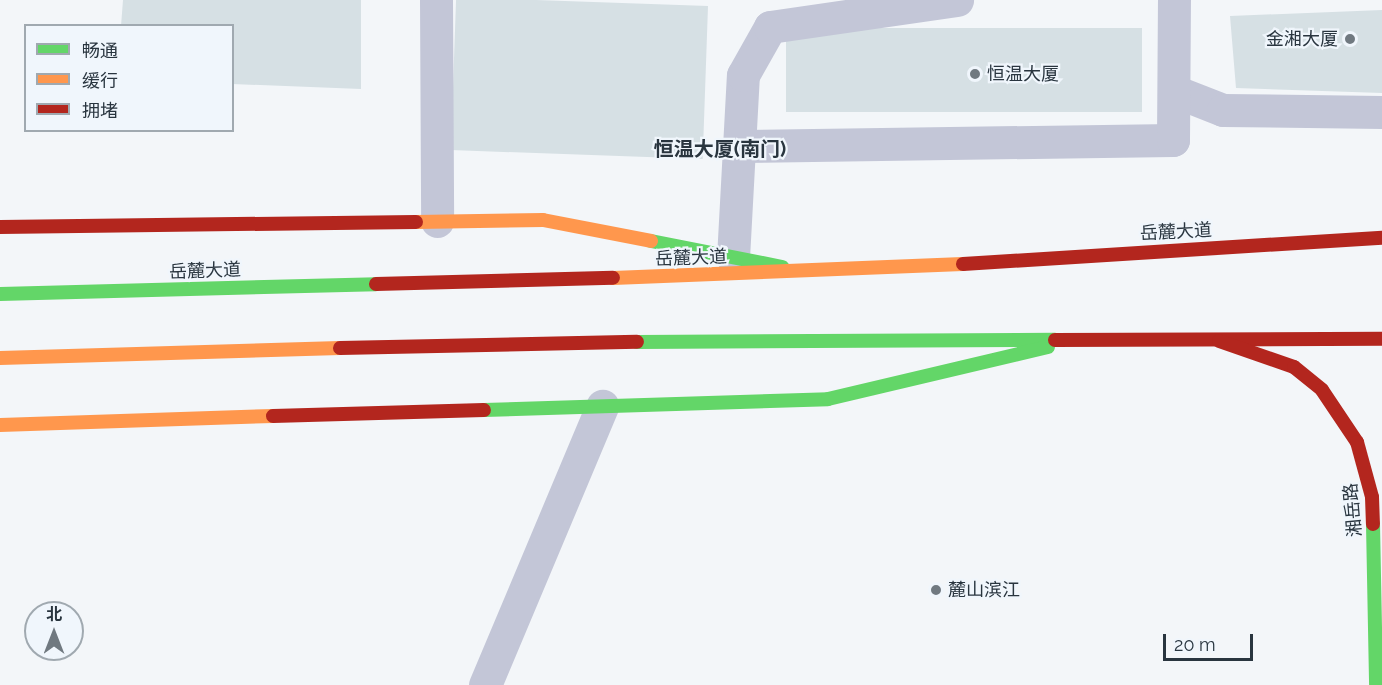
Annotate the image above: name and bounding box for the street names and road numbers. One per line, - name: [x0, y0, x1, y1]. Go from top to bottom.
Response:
- street label: 岳麓大道: [1139, 219, 1213, 245]
- street label: 岳麓大道: [655, 246, 727, 270]
- street label: 岳麓大道: [169, 259, 241, 283]
- street label: 湘岳路: [1340, 482, 1366, 538]

